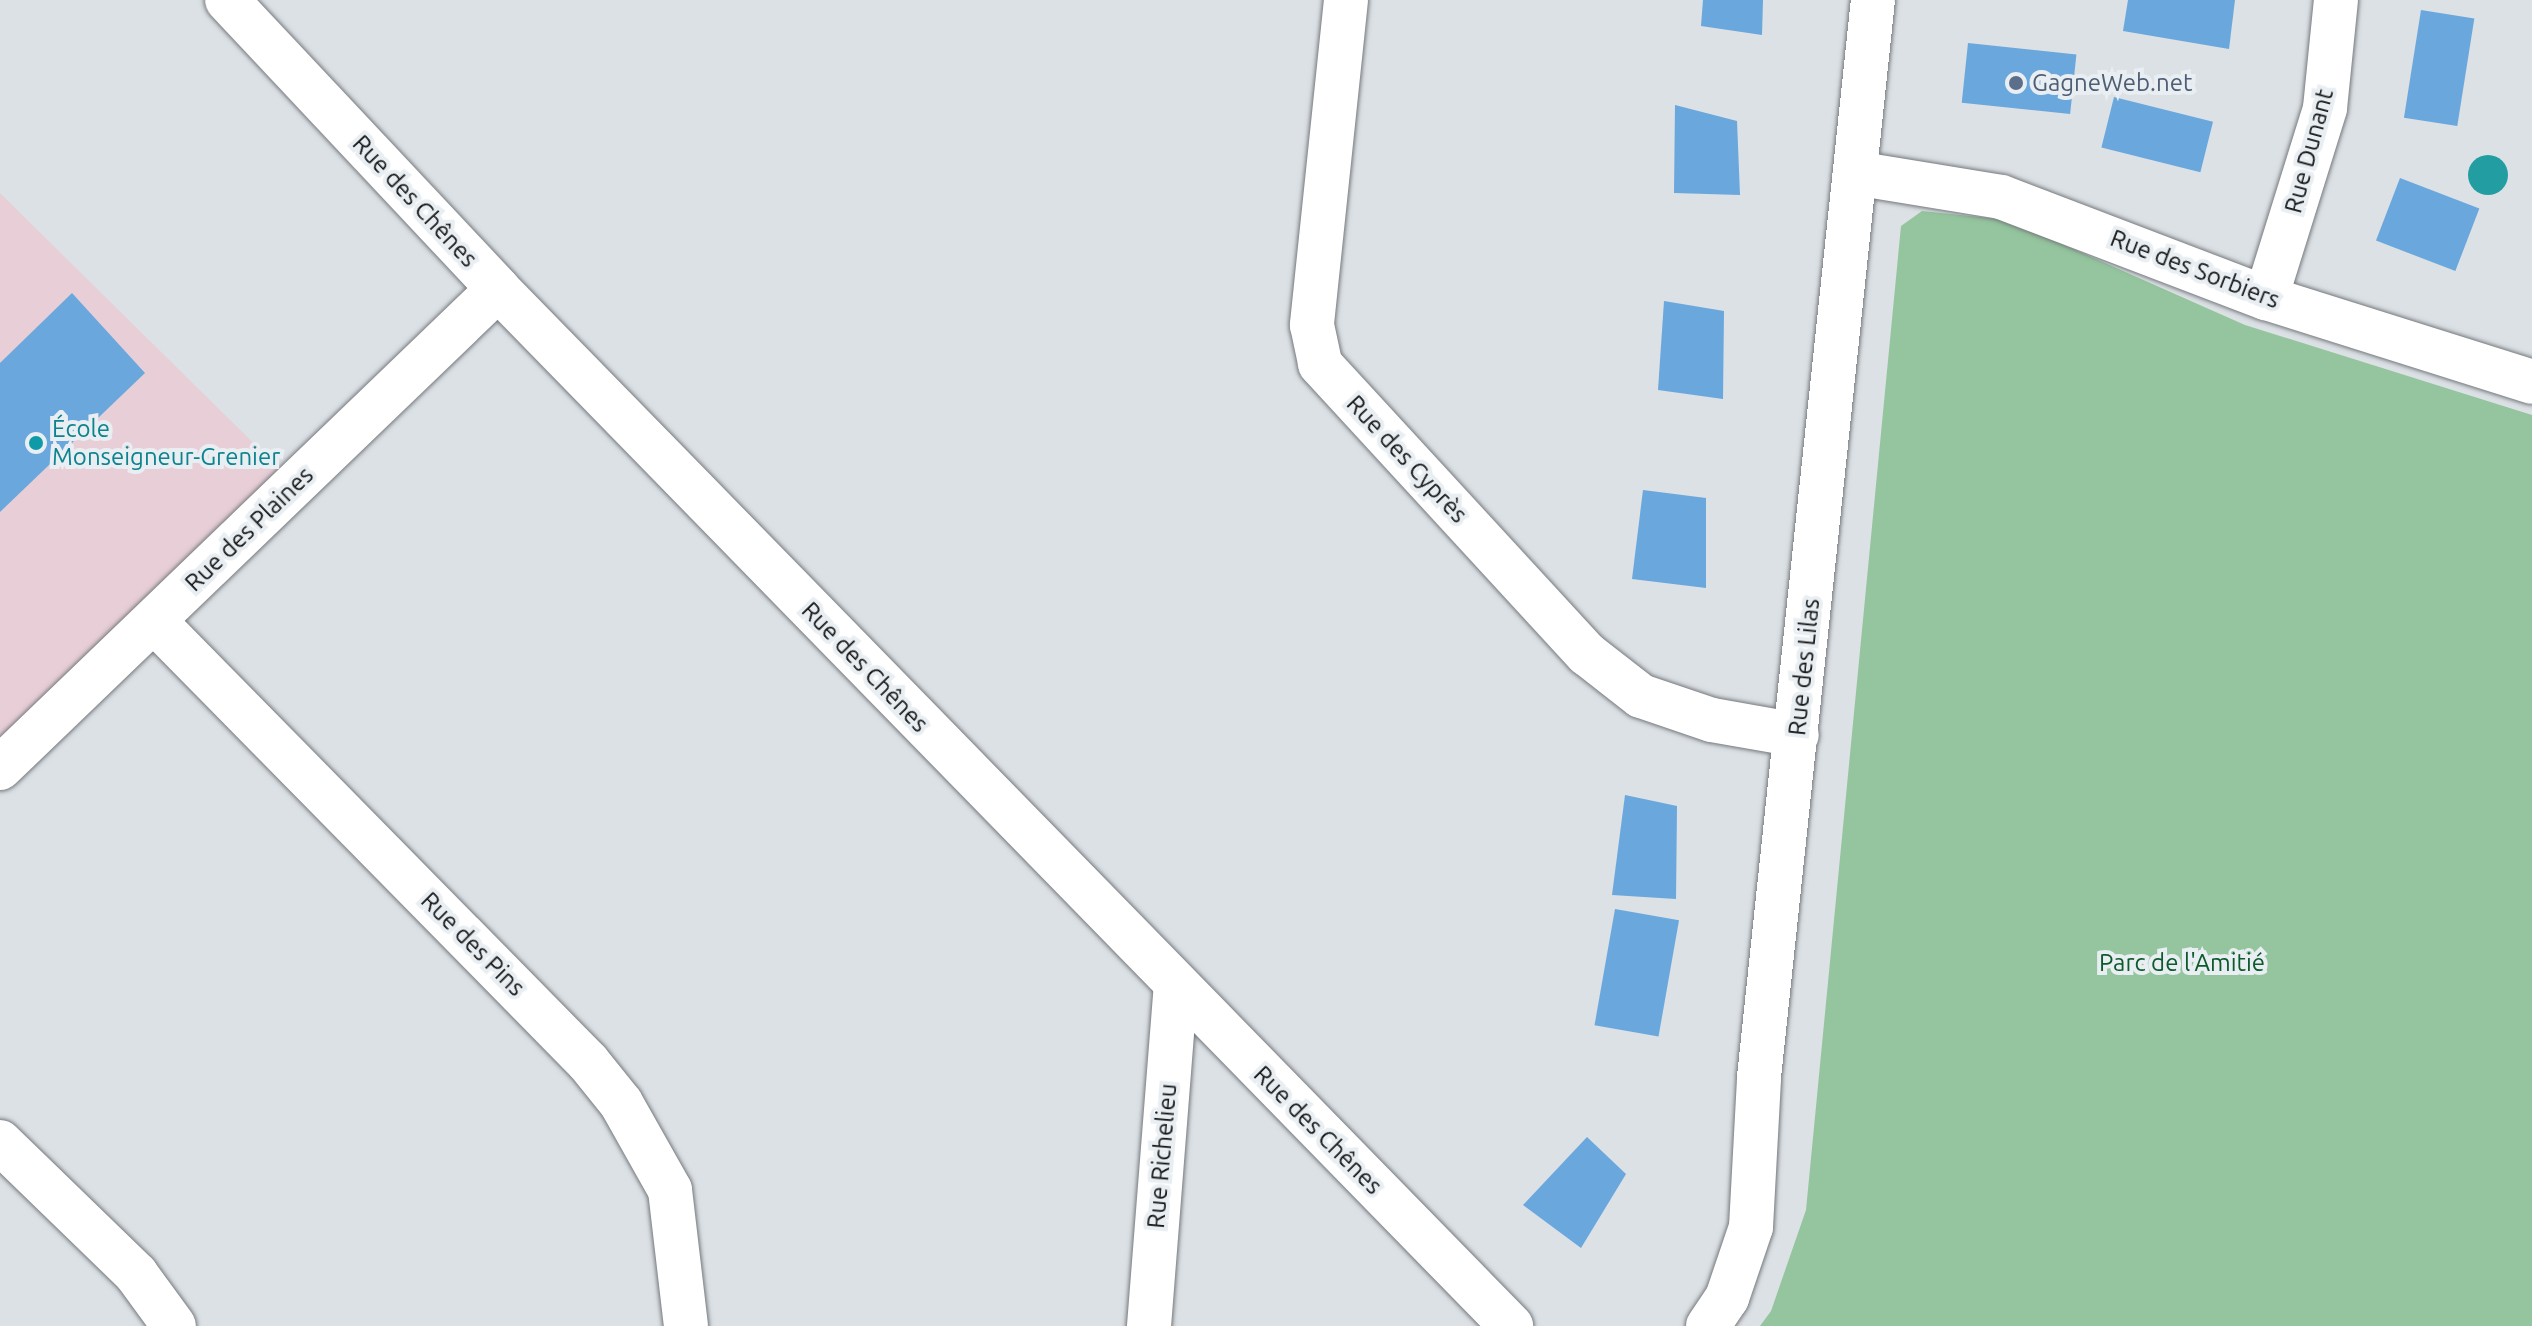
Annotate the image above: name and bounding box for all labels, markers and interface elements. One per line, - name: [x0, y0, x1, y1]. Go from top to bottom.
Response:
- place label: GagneWeb.net: [2032, 69, 2192, 97]
- marker: GagneWeb.net: [2007, 74, 2025, 92]
- street label: Rue Dunant: [2279, 86, 2339, 216]
- street label: Rue des Chênes: [347, 129, 483, 273]
- street label: Rue des Sorbiers: [2106, 223, 2284, 315]
- street label: Rue des Cyprès: [1341, 389, 1473, 529]
- place label: École Monseigneur-Grenier: [52, 415, 280, 471]
- marker: École Monseigneur-Grenier: [27, 434, 45, 452]
- street label: Rue des Plaines: [179, 461, 319, 597]
- street label: Rue des Chênes: [796, 596, 934, 738]
- street label: Rue des Lilas: [1782, 597, 1826, 737]
- street label: Rue des Pins: [415, 886, 531, 1002]
- park label: Parc de l'Amitié: [2099, 949, 2265, 977]
- street label: Rue des Chênes: [1248, 1060, 1388, 1200]
- street label: Rue Richelieu: [1141, 1082, 1183, 1230]

